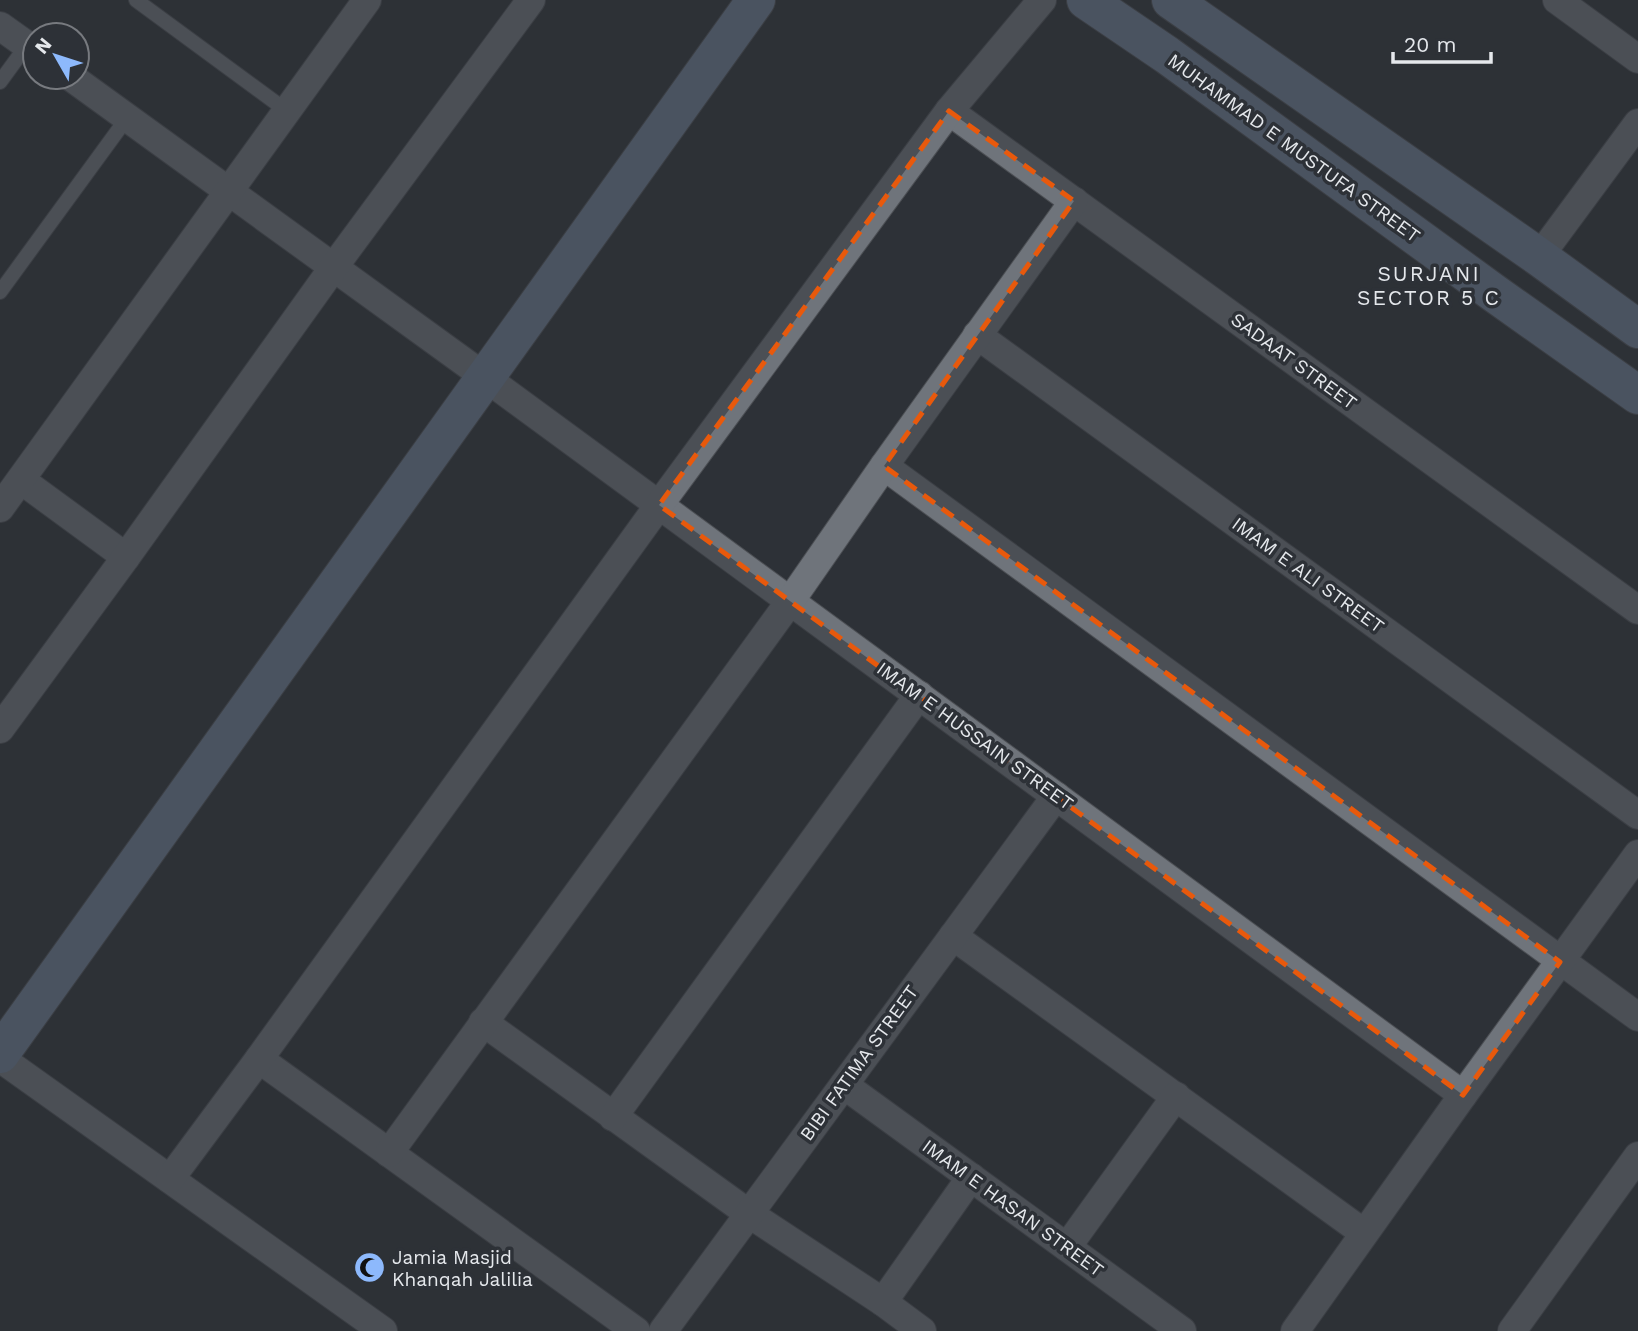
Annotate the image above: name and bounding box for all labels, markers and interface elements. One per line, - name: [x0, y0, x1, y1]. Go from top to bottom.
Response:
- north arrow: [21, 21, 91, 91]
- scale bar: [1393, 21, 1491, 65]
- text: 20 m: [1404, 32, 1456, 57]
- text: N: [30, 33, 57, 58]
- street label: MUHAMMAD E MUSTUFA STREET: [1163, 49, 1425, 247]
- district label: SURJANI SECTOR 5 C: [1357, 261, 1501, 310]
- street label: SADAAT STREET: [1227, 308, 1361, 414]
- street label: IMAM E ALI STREET: [1227, 512, 1389, 638]
- street label: IMAM E HUSSAIN STREET: [872, 657, 1078, 815]
- street label: BIBI FATIMA STREET: [795, 981, 923, 1145]
- street label: IMAM E HASAN STREET: [918, 1134, 1108, 1282]
- place label: Jamia Masjid Khanqah Jalilia: [392, 1246, 533, 1291]
- mosque icon: Jamia Masjid Khanqah Jalilia: [352, 1251, 386, 1285]

